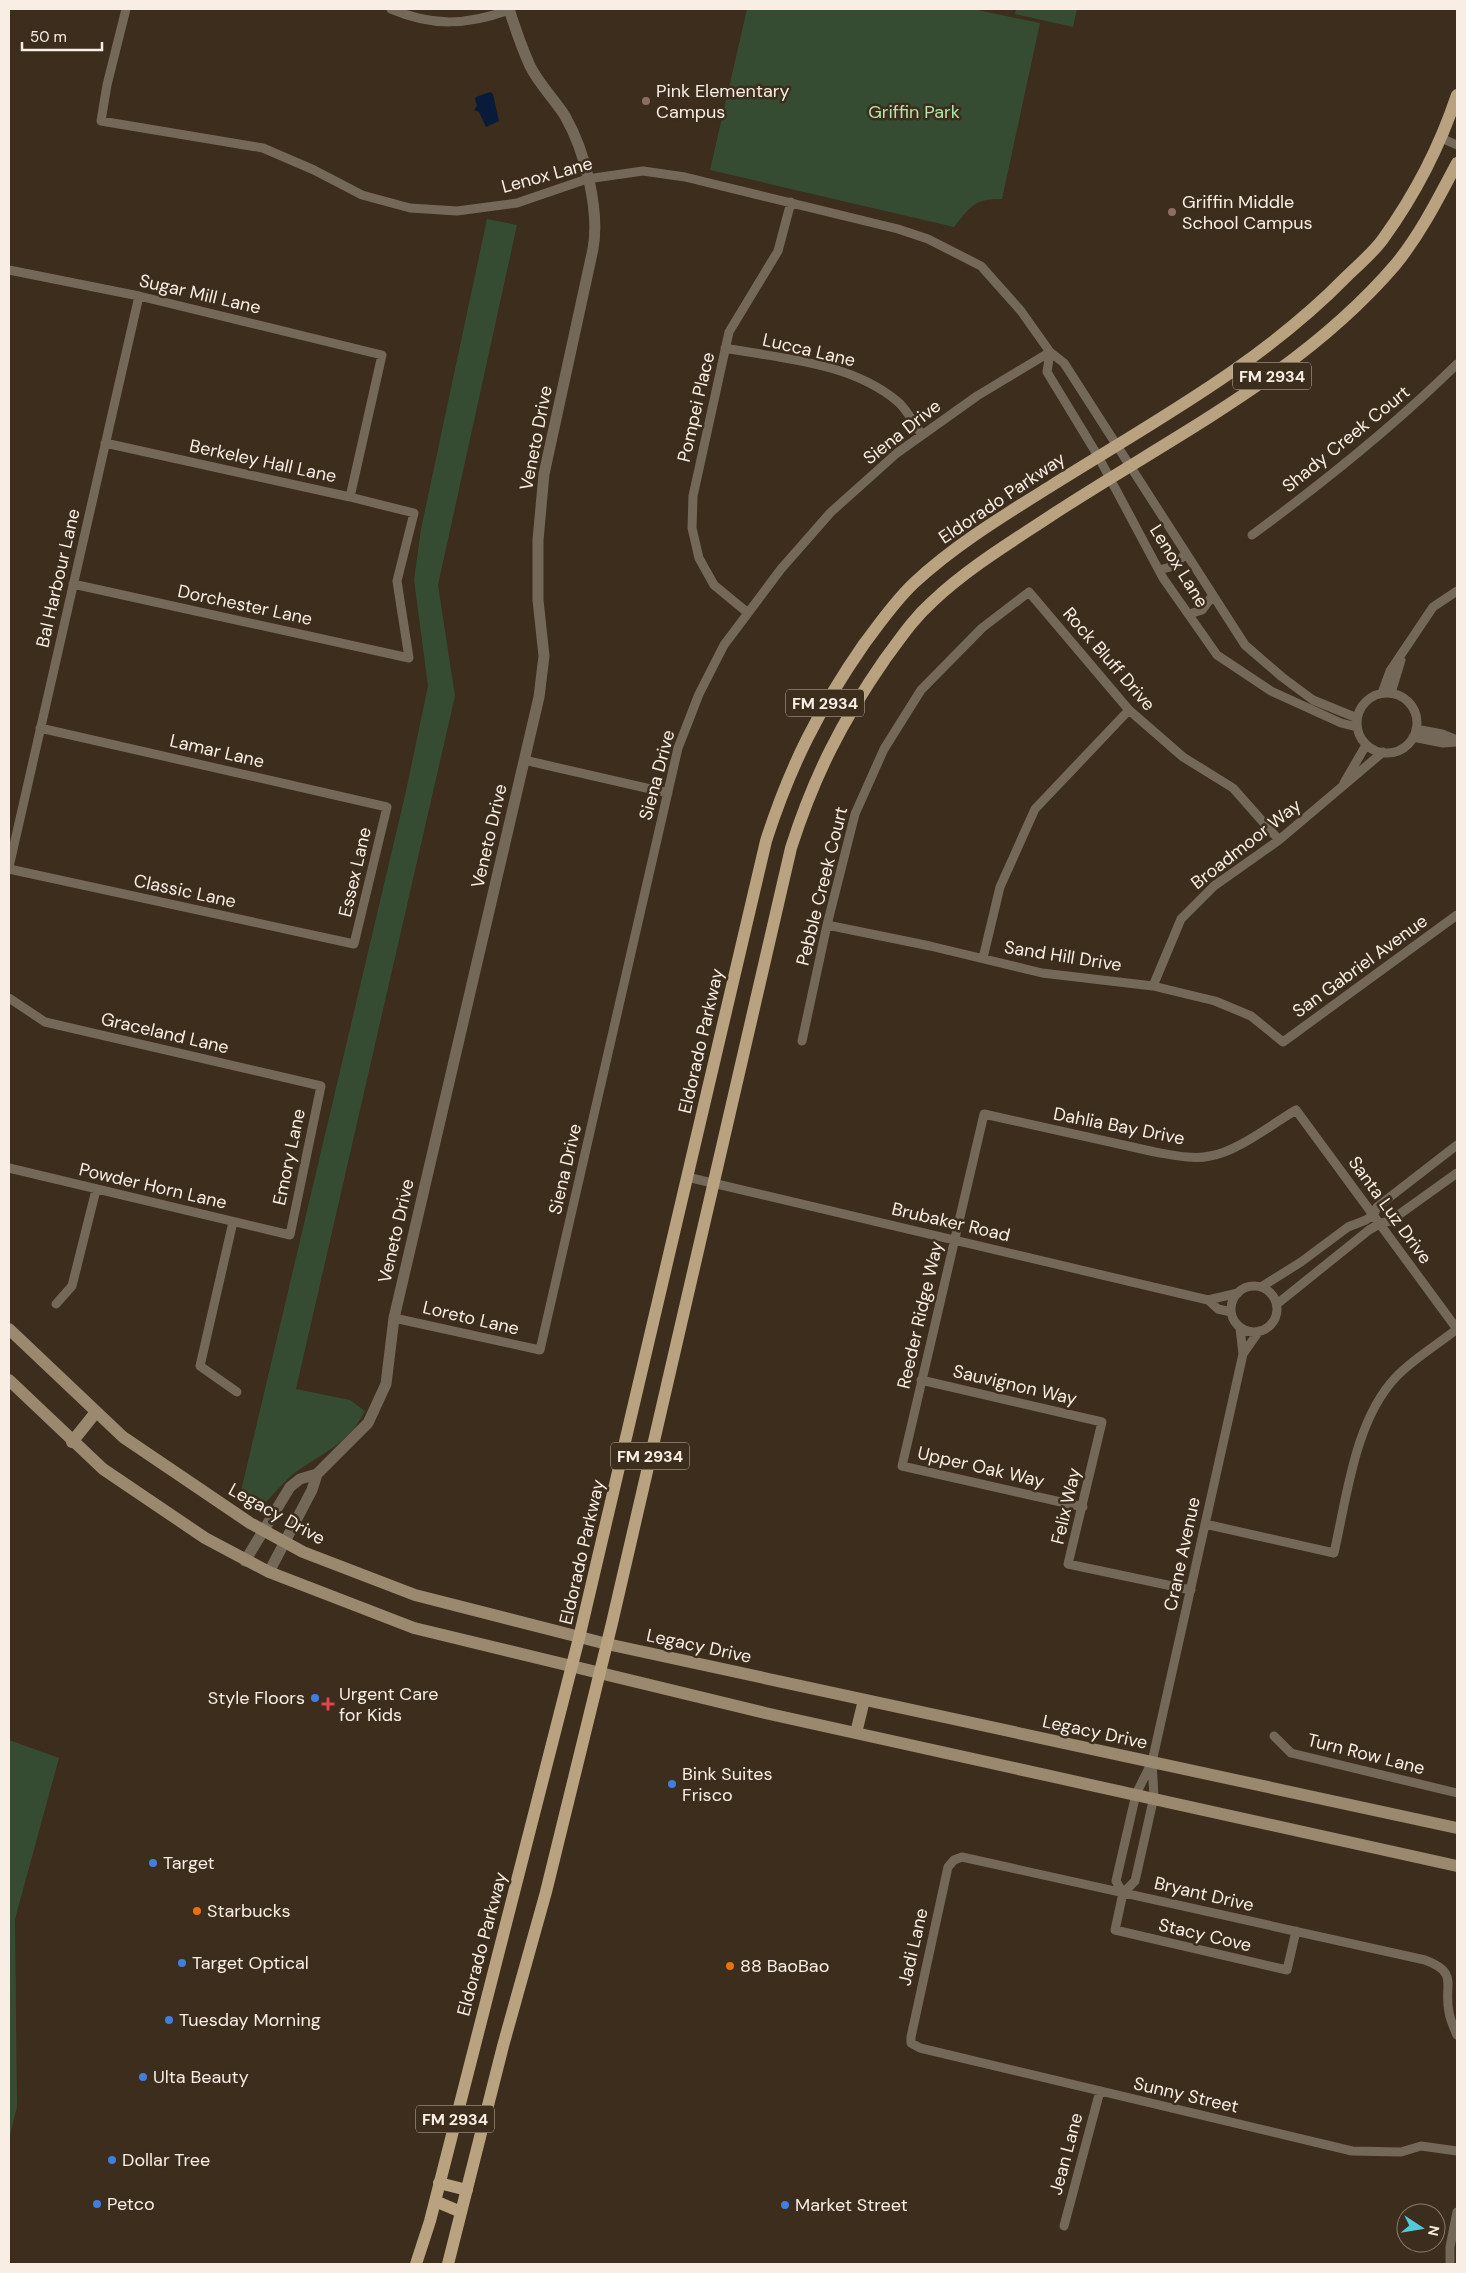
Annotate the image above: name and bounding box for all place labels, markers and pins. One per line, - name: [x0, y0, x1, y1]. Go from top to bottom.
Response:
- place label: Pink Elementary Campus: [656, 79, 789, 124]
- marker: Pink Elementary Campus: [640, 95, 652, 107]
- place label: Griffin Middle School Campus: [1182, 190, 1313, 235]
- marker: Griffin Middle School Campus: [1166, 206, 1178, 218]
- place label: Urgent Care for Kids: [339, 1682, 439, 1727]
- place label: Style Floors: [208, 1686, 305, 1710]
- marker: Style Floors: [309, 1692, 321, 1704]
- marker: Urgent Care for Kids: [321, 1697, 335, 1711]
- place label: Bink Suites Frisco: [682, 1762, 773, 1807]
- marker: Bink Suites Frisco: [666, 1778, 678, 1790]
- place label: Target: [163, 1851, 215, 1875]
- marker: Target: [147, 1857, 159, 1869]
- place label: Starbucks: [207, 1899, 290, 1923]
- marker: Starbucks: [191, 1905, 203, 1917]
- place label: Target Optical: [192, 1951, 309, 1975]
- place label: 88 BaoBao: [740, 1954, 829, 1978]
- marker: Target Optical: [176, 1957, 188, 1969]
- marker: 88 BaoBao: [724, 1960, 736, 1972]
- place label: Tuesday Morning: [179, 2008, 321, 2032]
- marker: Tuesday Morning: [163, 2014, 175, 2026]
- place label: Ulta Beauty: [153, 2065, 249, 2089]
- marker: Ulta Beauty: [137, 2071, 149, 2083]
- place label: Dollar Tree: [122, 2148, 210, 2172]
- marker: Dollar Tree: [106, 2154, 118, 2166]
- place label: Petco: [107, 2192, 155, 2216]
- place label: Market Street: [795, 2193, 908, 2217]
- marker: Petco: [91, 2198, 103, 2210]
- marker: Market Street: [779, 2199, 791, 2211]

